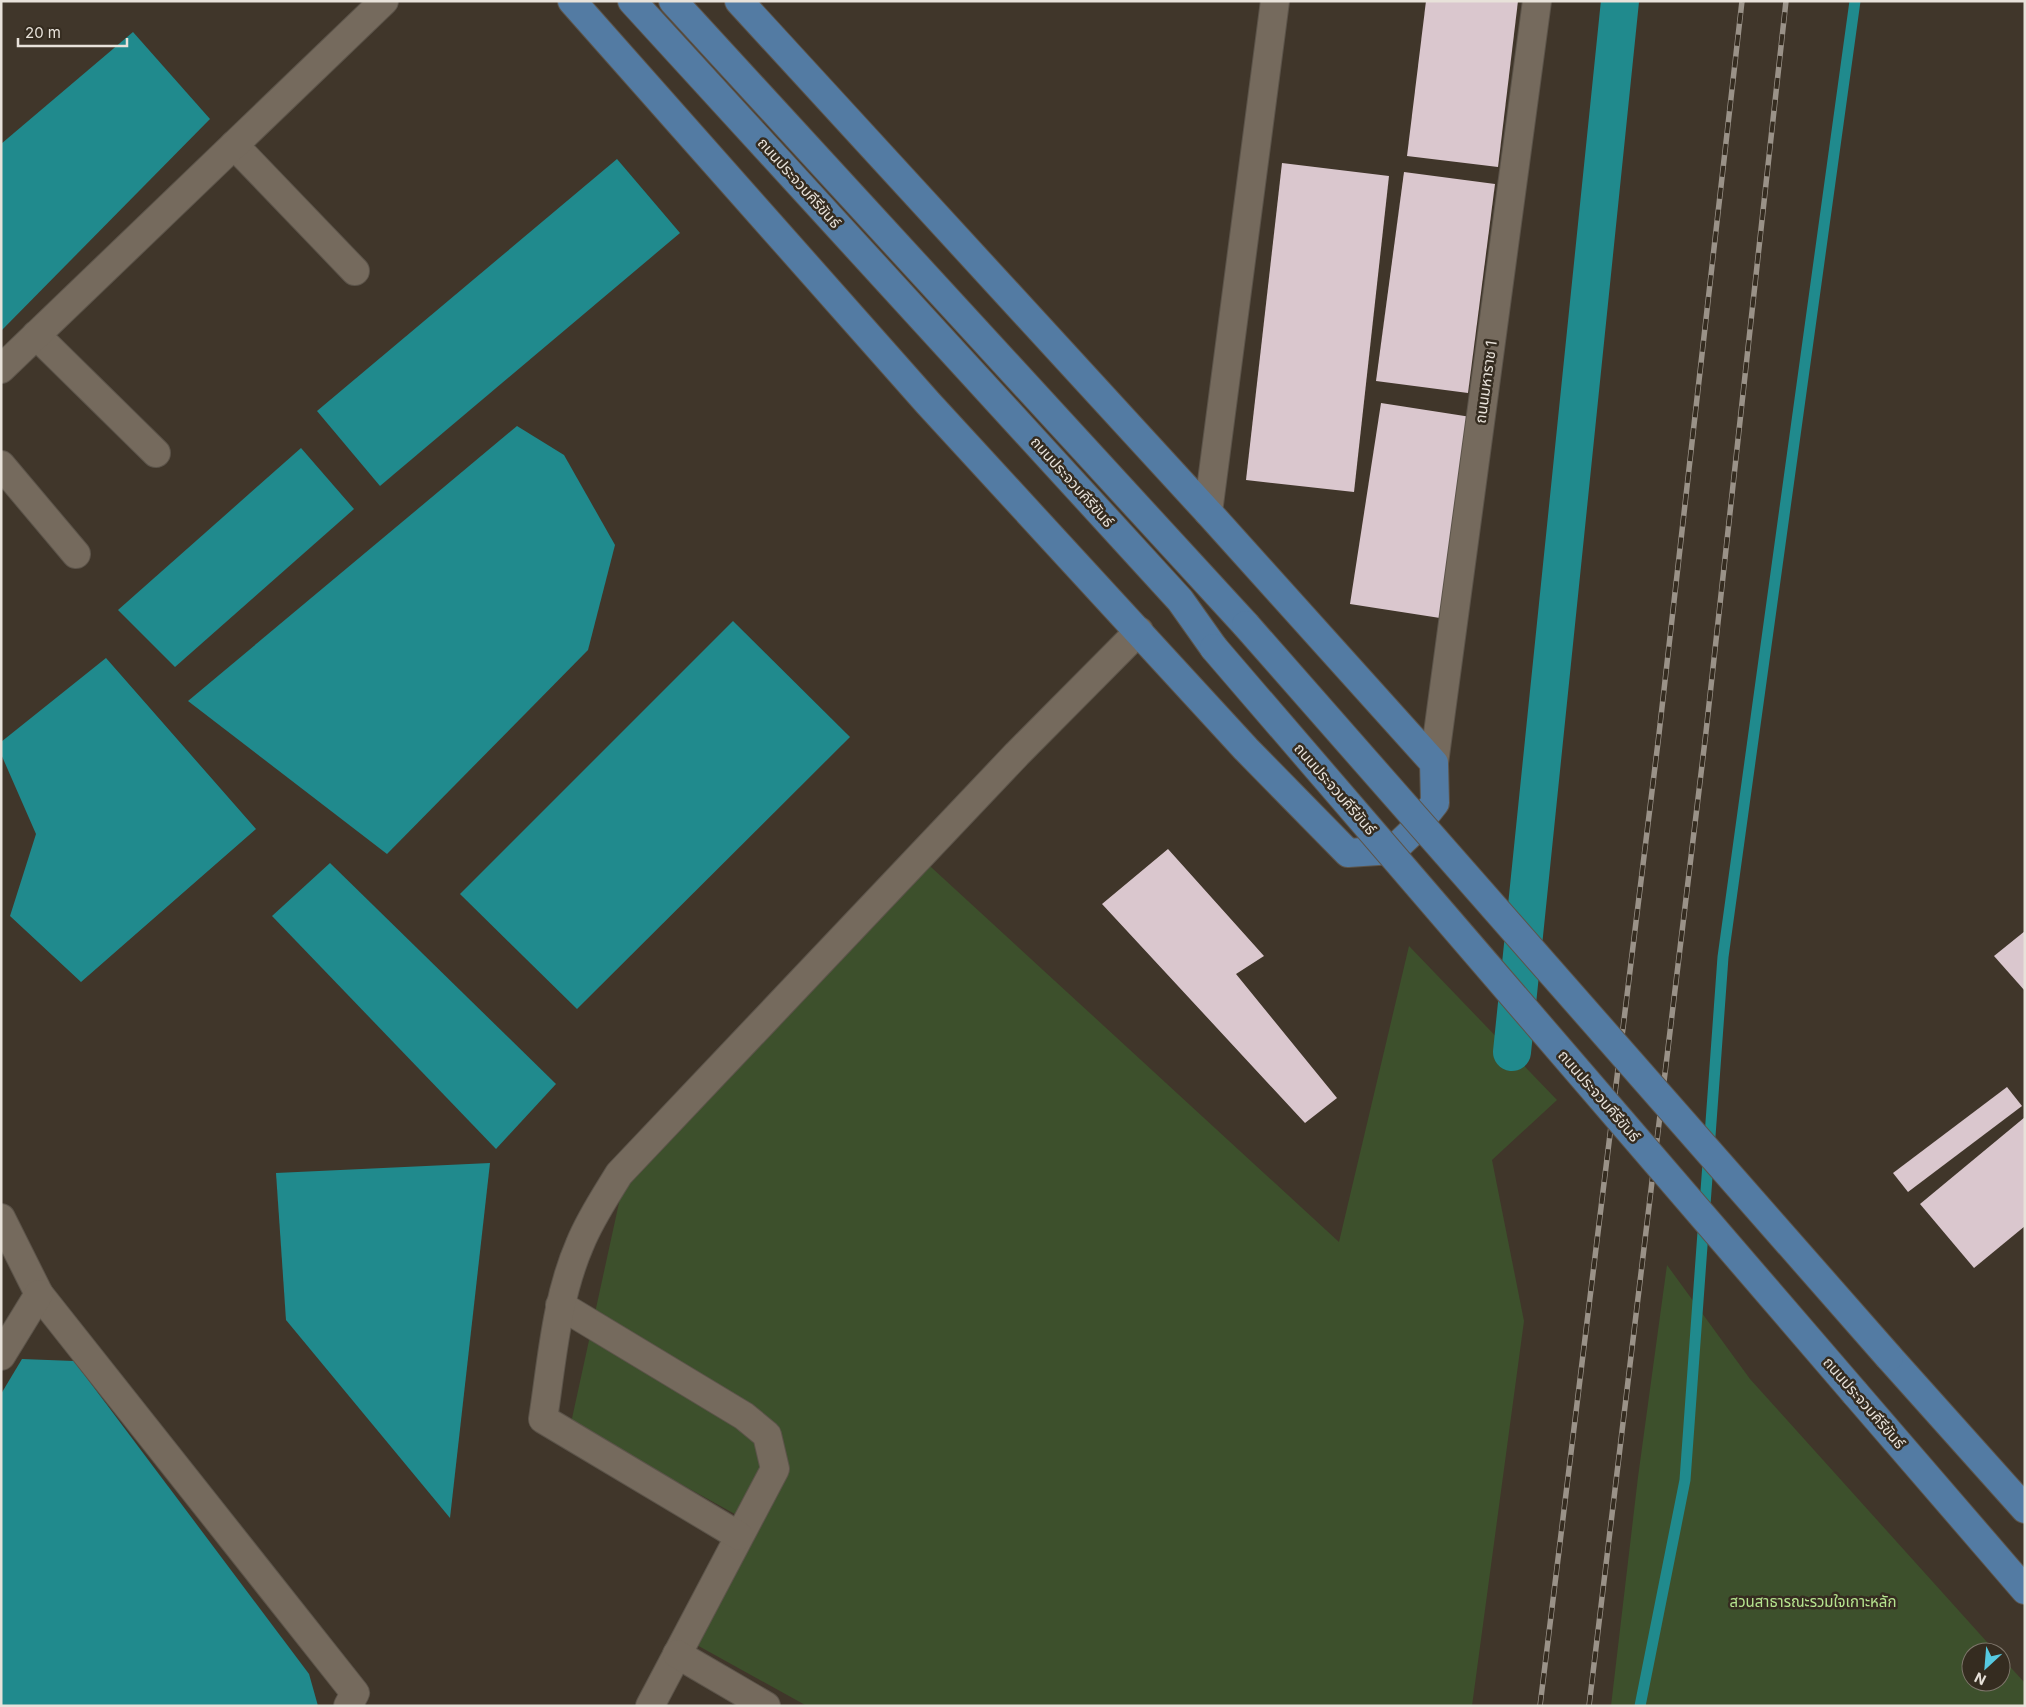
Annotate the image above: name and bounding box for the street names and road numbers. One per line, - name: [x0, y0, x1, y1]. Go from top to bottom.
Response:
- street label: ถนนประจวบคีรีขันธ์: [754, 133, 845, 232]
- street label: ถนนมหาราช 1: [1470, 339, 1501, 425]
- street label: ถนนประจวบคีรีขันธ์: [1027, 432, 1118, 531]
- street label: ถนนประจวบคีรีขันธ์: [1290, 739, 1381, 839]
- street label: ถนนประจวบคีรีขันธ์: [1554, 1046, 1645, 1146]
- street label: ถนนประจวบคีรีขันธ์: [1819, 1353, 1910, 1453]

